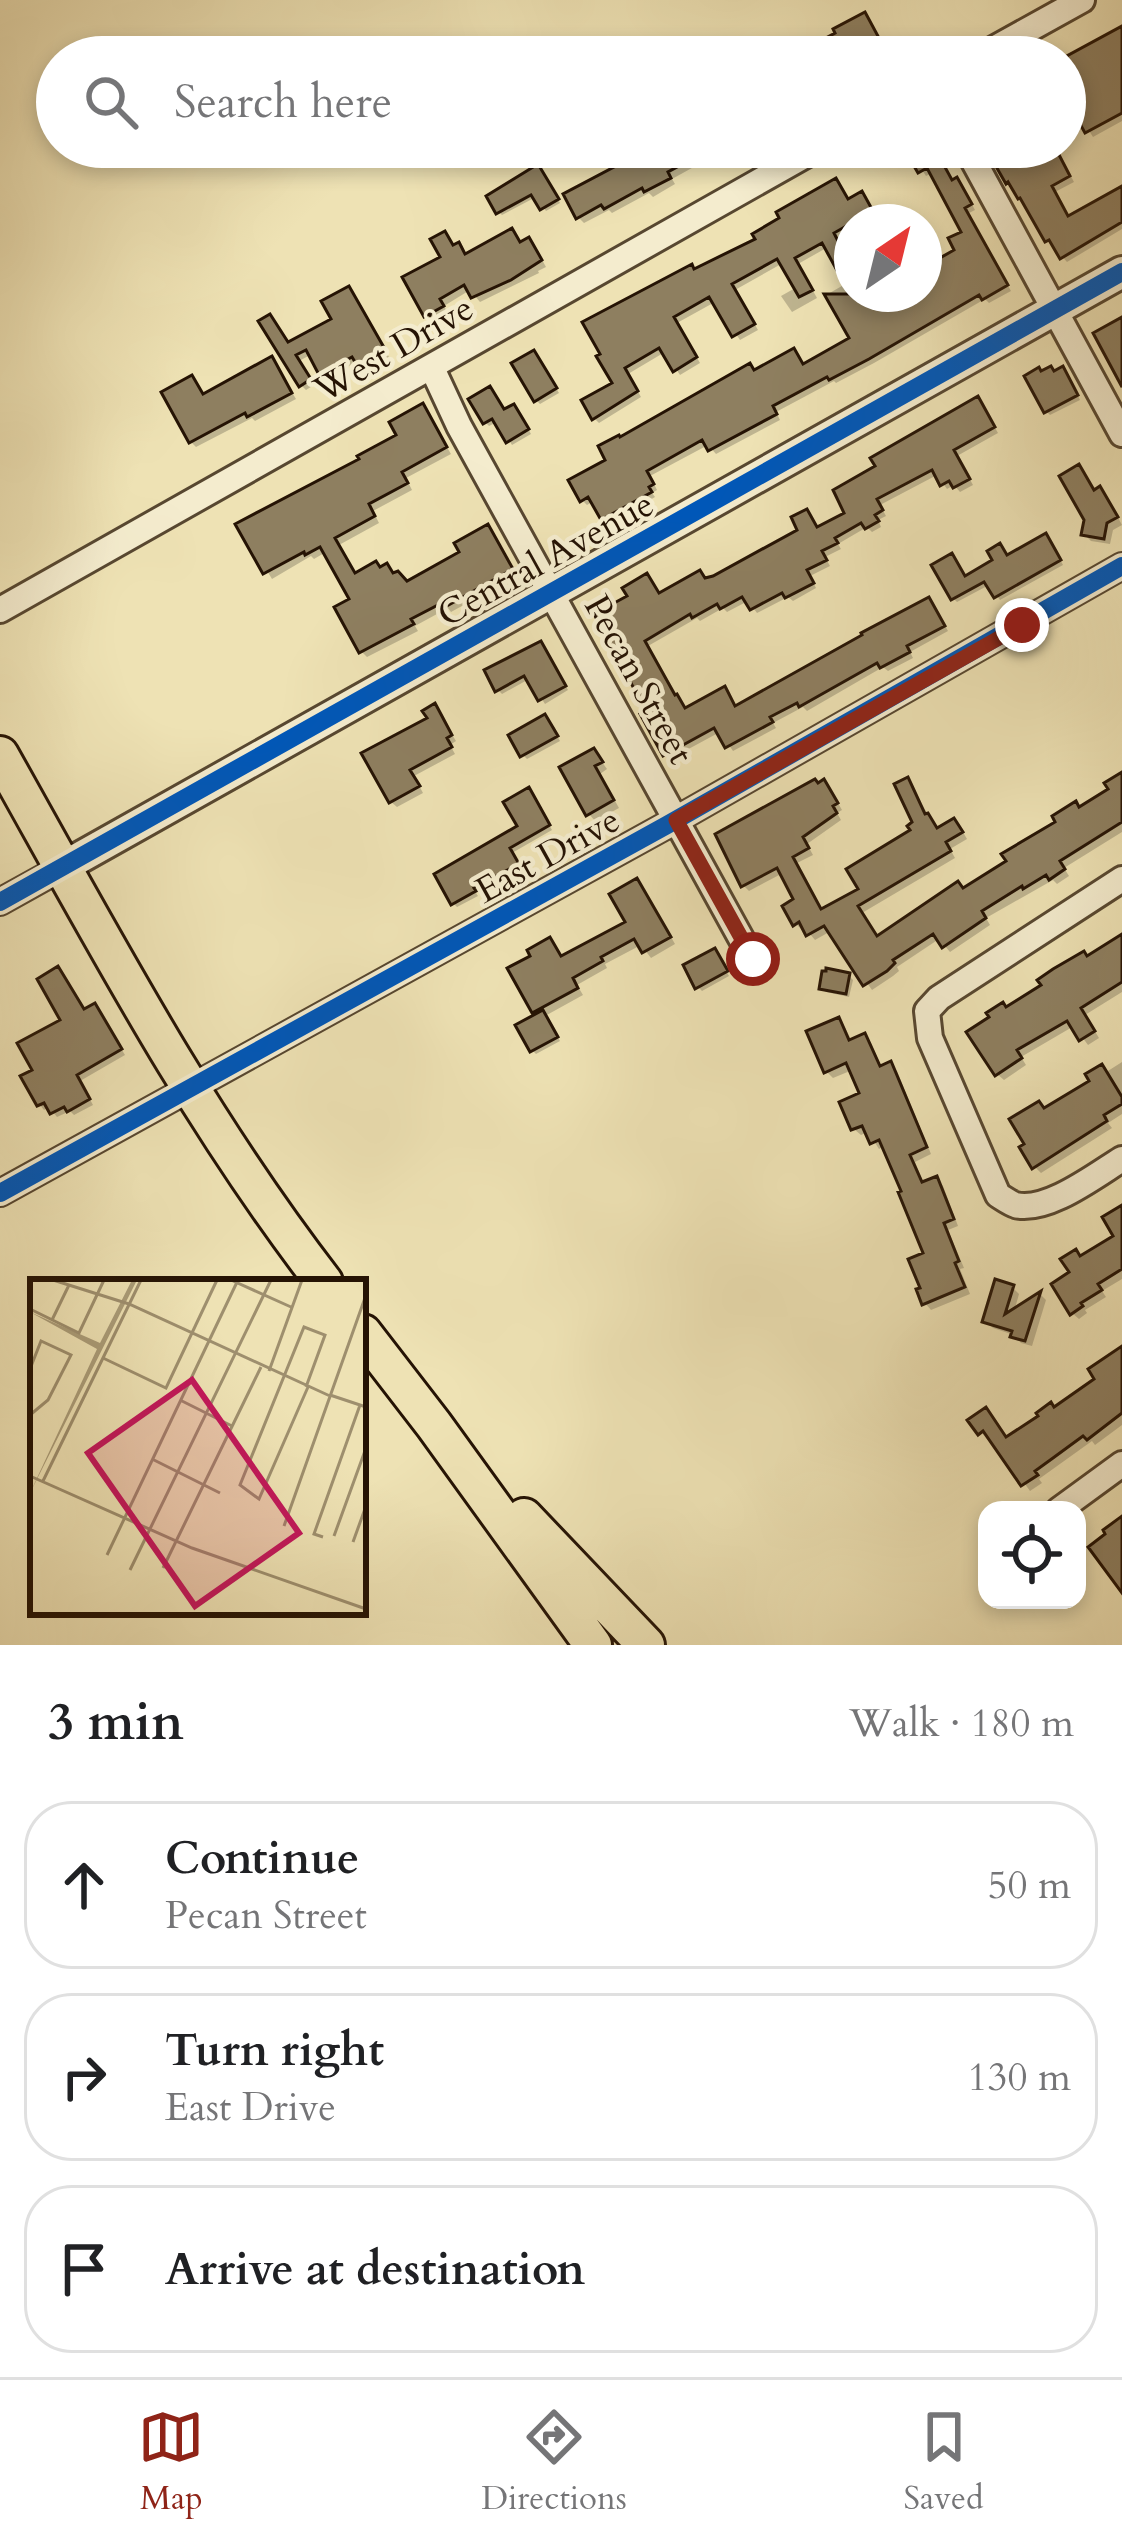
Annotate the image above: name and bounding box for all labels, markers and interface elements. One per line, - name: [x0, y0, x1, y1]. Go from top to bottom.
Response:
- search box: [36, 36, 1086, 168]
- icon: search: [78, 69, 144, 135]
- text: Search here: [174, 72, 392, 133]
- north arrow: [834, 204, 942, 312]
- street label: West Drive: [304, 284, 482, 415]
- street label: Central Avenue: [429, 480, 663, 639]
- street label: Pecan Street: [572, 586, 705, 773]
- route end: [995, 598, 1049, 652]
- street label: East Drive: [467, 796, 629, 915]
- route start: [726, 932, 780, 986]
- inset map: [30, 1279, 366, 1615]
- map controls: [978, 1501, 1086, 1609]
- button: locate: [978, 1501, 1086, 1609]
- text: 3 min: [48, 1688, 184, 1758]
- text: Walk · 180 m: [849, 1697, 1074, 1750]
- text: Continue: [165, 1828, 359, 1889]
- icon: ahead: [51, 1852, 117, 1918]
- text: 50 m: [988, 1859, 1071, 1912]
- text: Pecan Street: [165, 1889, 367, 1942]
- text: Turn right: [165, 2020, 384, 2081]
- icon: right: [51, 2044, 117, 2110]
- text: 130 m: [968, 2051, 1071, 2104]
- text: East Drive: [165, 2081, 336, 2134]
- icon: arrive: [51, 2236, 117, 2302]
- text: Arrive at destination: [165, 2239, 585, 2300]
- tab: Map: [138, 2404, 204, 2521]
- tab: Directions: [481, 2404, 627, 2521]
- tab: Saved: [904, 2404, 984, 2521]

